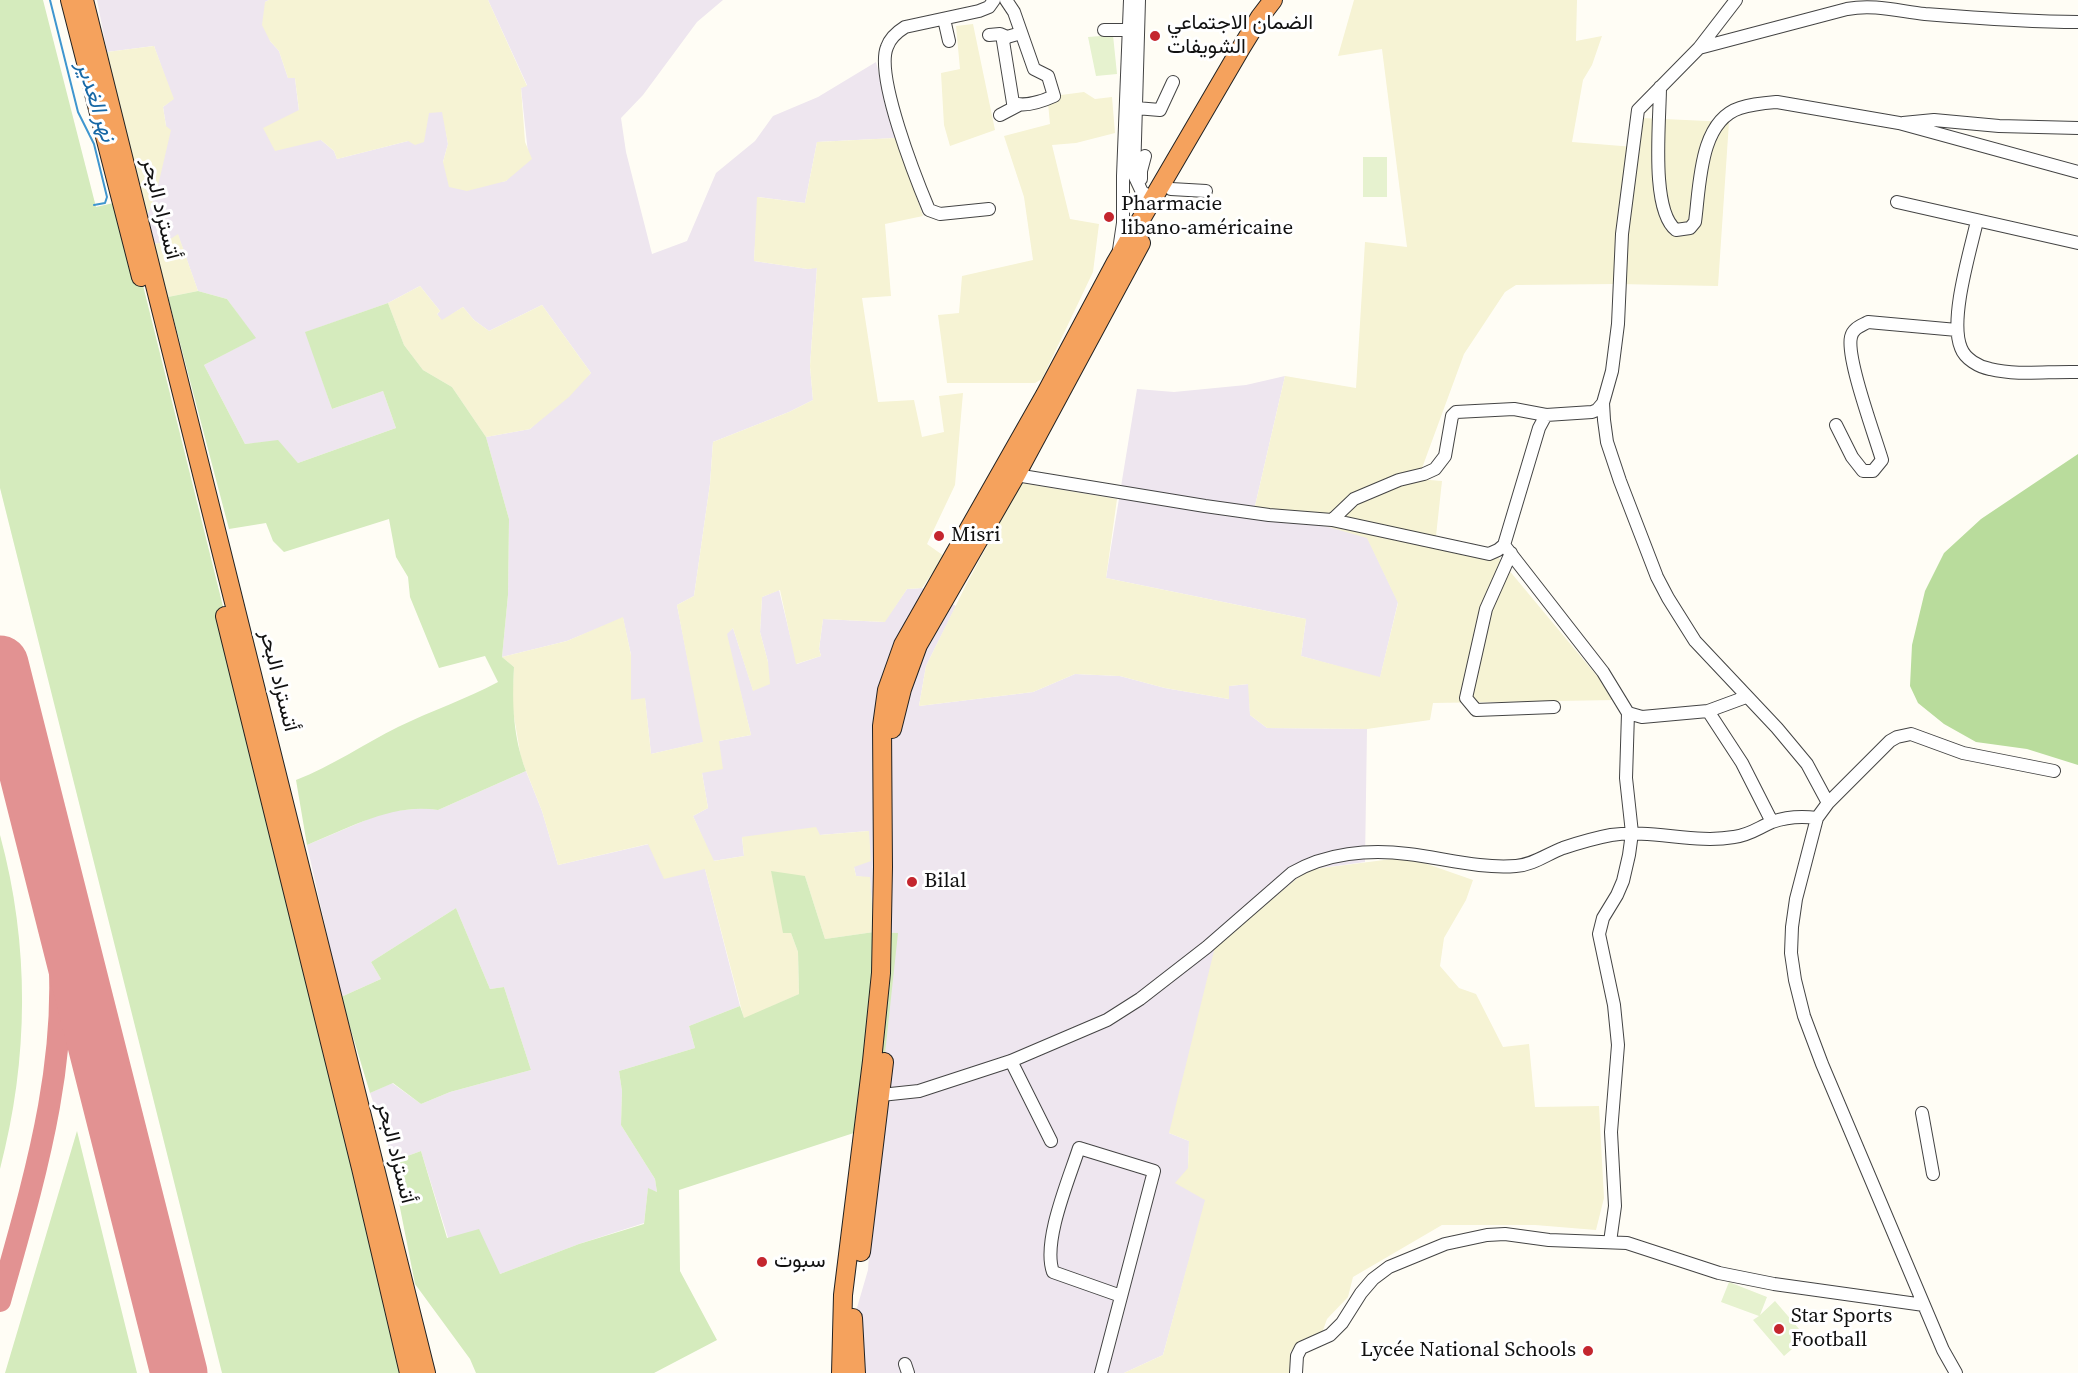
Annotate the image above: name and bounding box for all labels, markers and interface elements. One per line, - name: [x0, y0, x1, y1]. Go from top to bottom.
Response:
- place label: الضمان الاجتماعي الشويفات: [1167, 11, 1313, 61]
- marker: الضمان الاجتماعي الشويفات: [1148, 29, 1162, 43]
- water label: نهر الغدير: [70, 59, 120, 145]
- street label: أتستراد البحر: [135, 156, 185, 262]
- place label: Pharmacie libano-américaine: [1121, 192, 1293, 242]
- marker: Pharmacie libano-américaine: [1102, 210, 1116, 224]
- place label: Misri: [951, 523, 1000, 549]
- marker: Misri: [932, 529, 946, 543]
- street label: أتستراد البحر: [253, 628, 303, 734]
- place label: Bilal: [924, 869, 966, 895]
- marker: Bilal: [905, 875, 919, 889]
- street label: أتستراد البحر: [370, 1100, 420, 1206]
- place label: سبوت: [774, 1249, 826, 1275]
- marker: سبوت: [755, 1255, 769, 1269]
- place label: Star Sports Football: [1791, 1304, 1892, 1354]
- marker: Star Sports Football: [1772, 1322, 1786, 1336]
- place label: Lycée National Schools: [1361, 1338, 1576, 1364]
- marker: Lycée National Schools: [1581, 1344, 1595, 1358]

